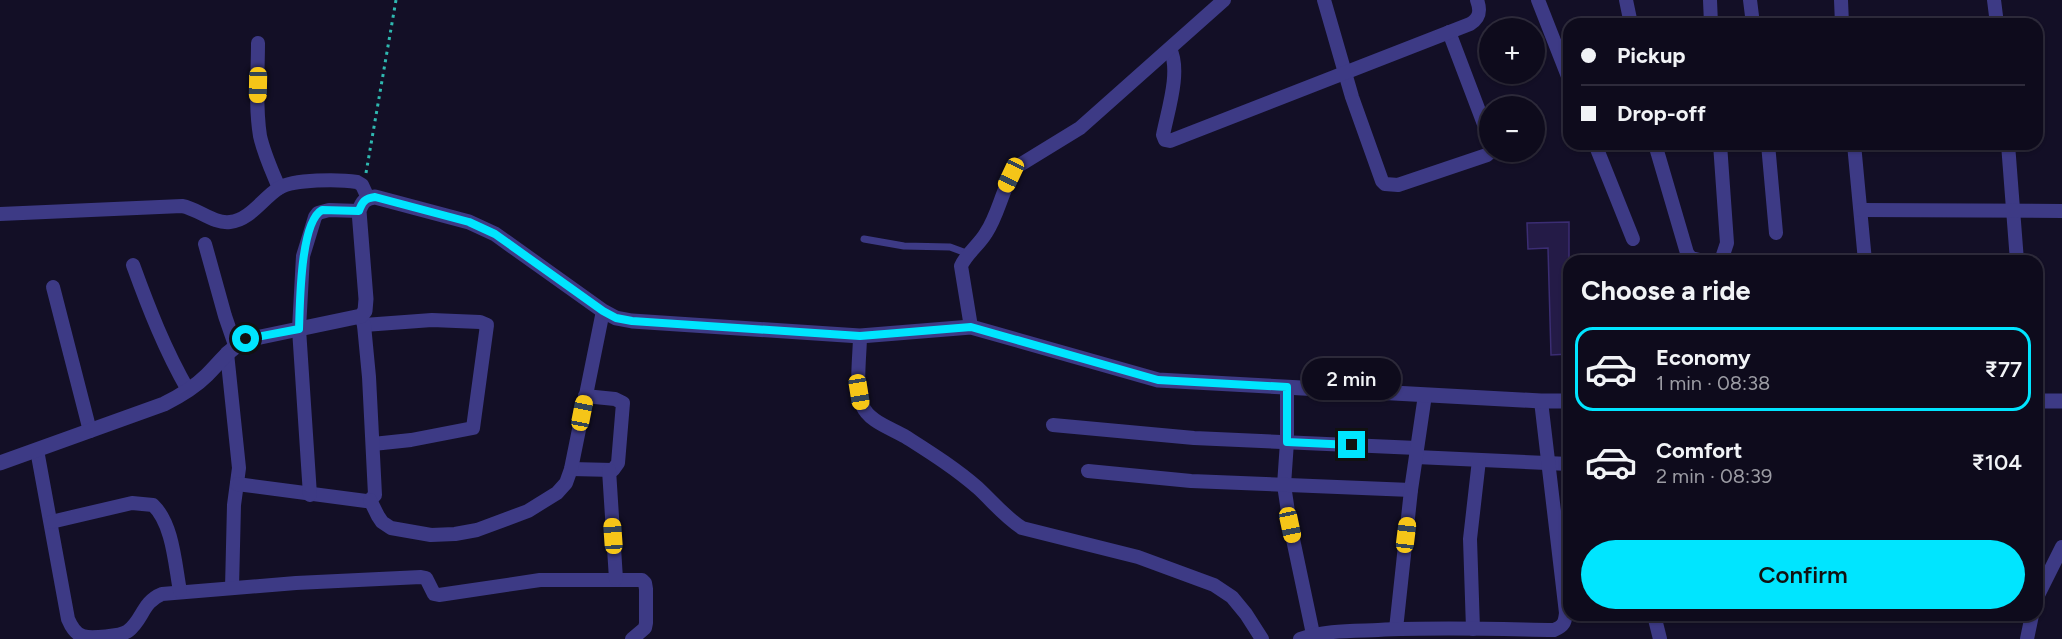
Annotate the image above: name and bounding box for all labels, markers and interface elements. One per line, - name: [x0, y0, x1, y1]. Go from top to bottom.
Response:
- map controls: [1479, 18, 1545, 162]
- button: +: [1479, 18, 1545, 84]
- text: Pickup: [1617, 42, 1686, 69]
- car: [249, 67, 267, 103]
- button: −: [1479, 96, 1545, 162]
- text: Drop-off: [1617, 100, 1706, 127]
- car: [995, 155, 1027, 195]
- text: Choose a ride: [1581, 274, 1750, 307]
- route start: [232, 325, 259, 352]
- icon: car: [1584, 342, 1638, 396]
- text: Economy: [1656, 344, 1751, 371]
- text: ₹77: [1984, 356, 2022, 383]
- callout: 2 min: [1302, 358, 1402, 400]
- text: 2 min: [1327, 367, 1376, 391]
- text: 1 min · 08:38: [1656, 371, 1770, 395]
- car: [847, 373, 871, 411]
- car: [570, 394, 594, 432]
- route end: [1338, 431, 1365, 458]
- icon: car: [1584, 435, 1638, 489]
- text: Comfort: [1656, 437, 1742, 464]
- text: ₹104: [1971, 449, 2022, 476]
- text: 2 min · 08:39: [1656, 464, 1772, 488]
- car: [1277, 506, 1303, 544]
- car: [1395, 516, 1417, 554]
- car: [603, 517, 623, 555]
- button: Confirm: [1581, 540, 2025, 609]

